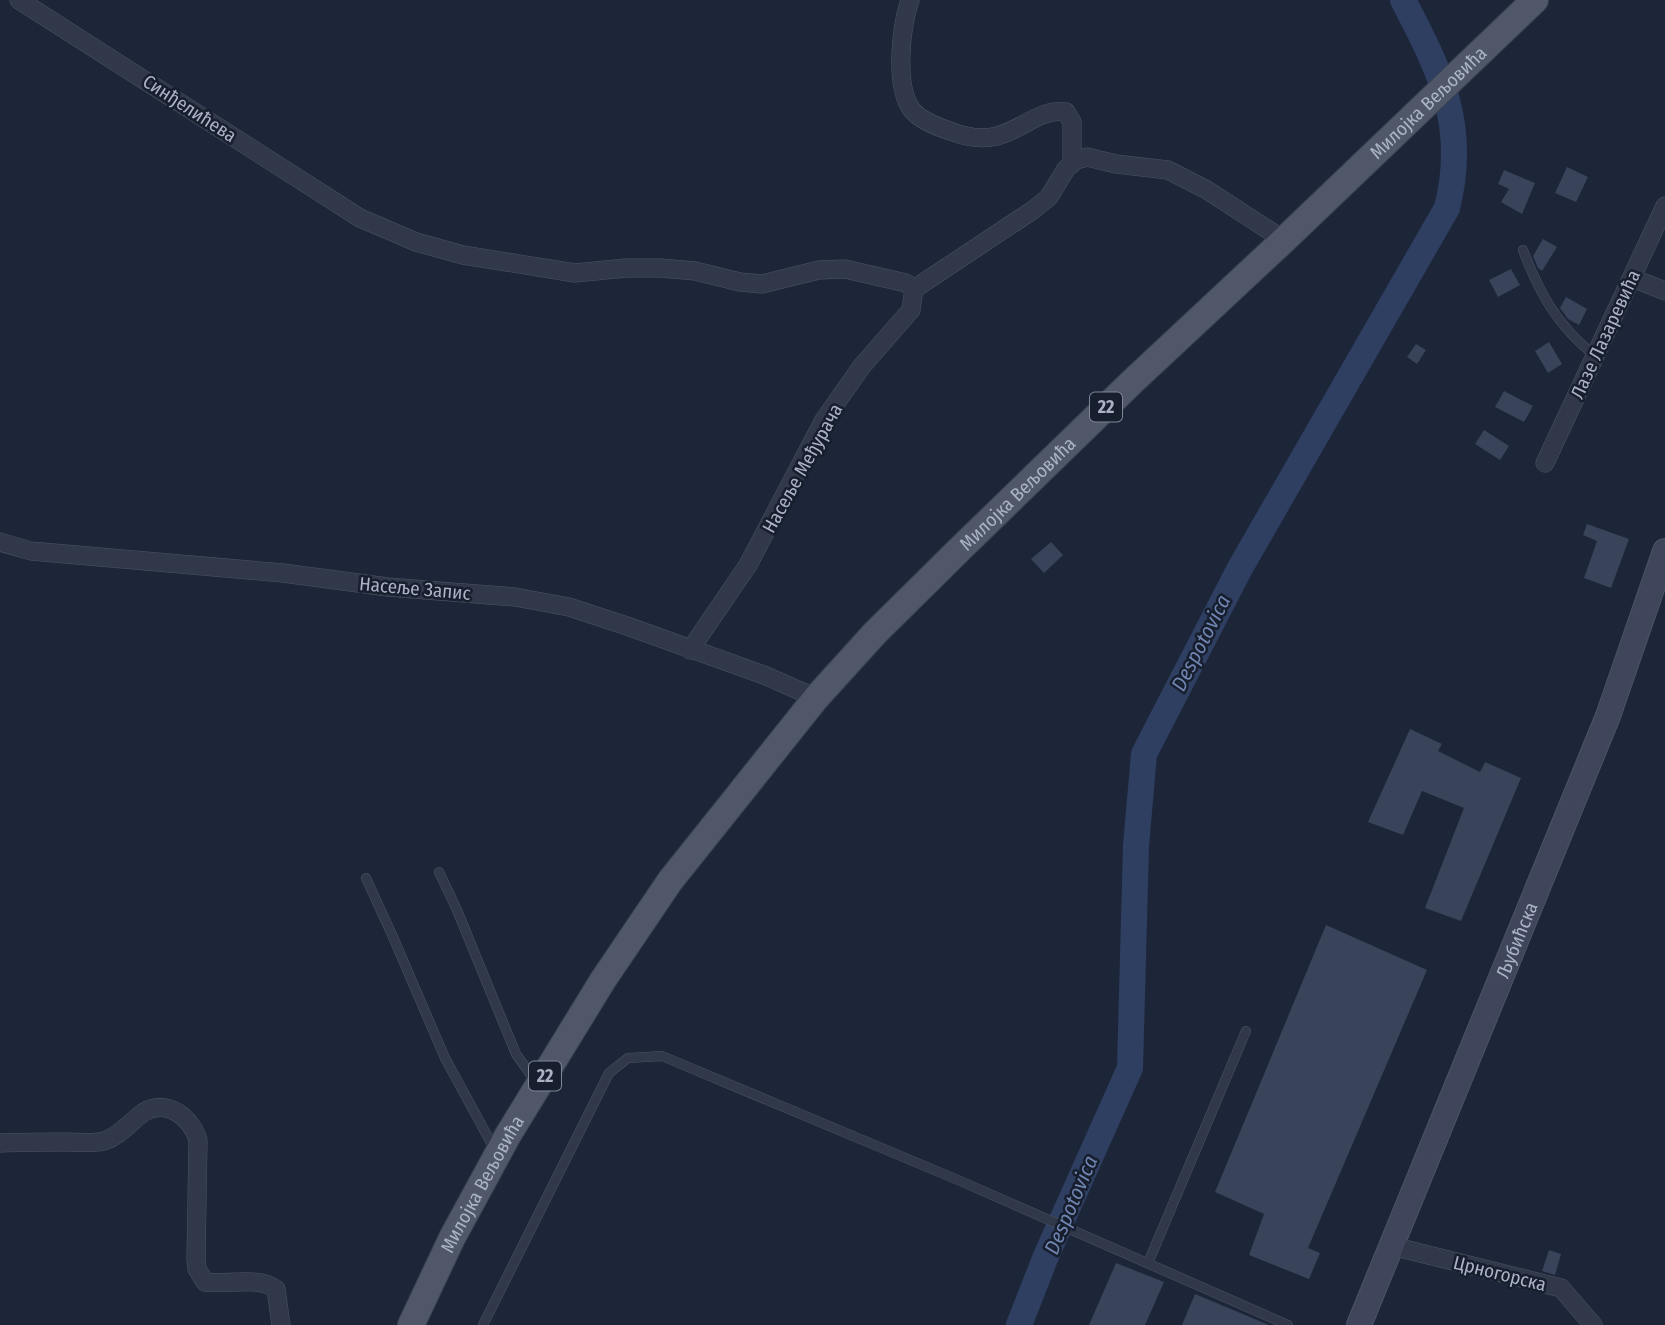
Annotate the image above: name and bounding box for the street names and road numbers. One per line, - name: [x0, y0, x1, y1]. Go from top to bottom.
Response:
- street label: Милојка Вељовића: [1365, 42, 1492, 164]
- street label: Синђелићева: [139, 70, 241, 147]
- street label: Лазе Лазаревића: [1566, 266, 1645, 402]
- road number: 22: [1090, 393, 1122, 422]
- street label: Насеље Међурача: [757, 400, 848, 537]
- street label: Милојка Вељовића: [955, 432, 1081, 555]
- street label: Насеље Запис: [358, 572, 472, 605]
- street label: Љубићска: [1491, 899, 1543, 982]
- road number: 22: [529, 1062, 561, 1091]
- street label: Милојка Вељовића: [436, 1111, 529, 1256]
- street label: Црногорска: [1451, 1251, 1549, 1296]

